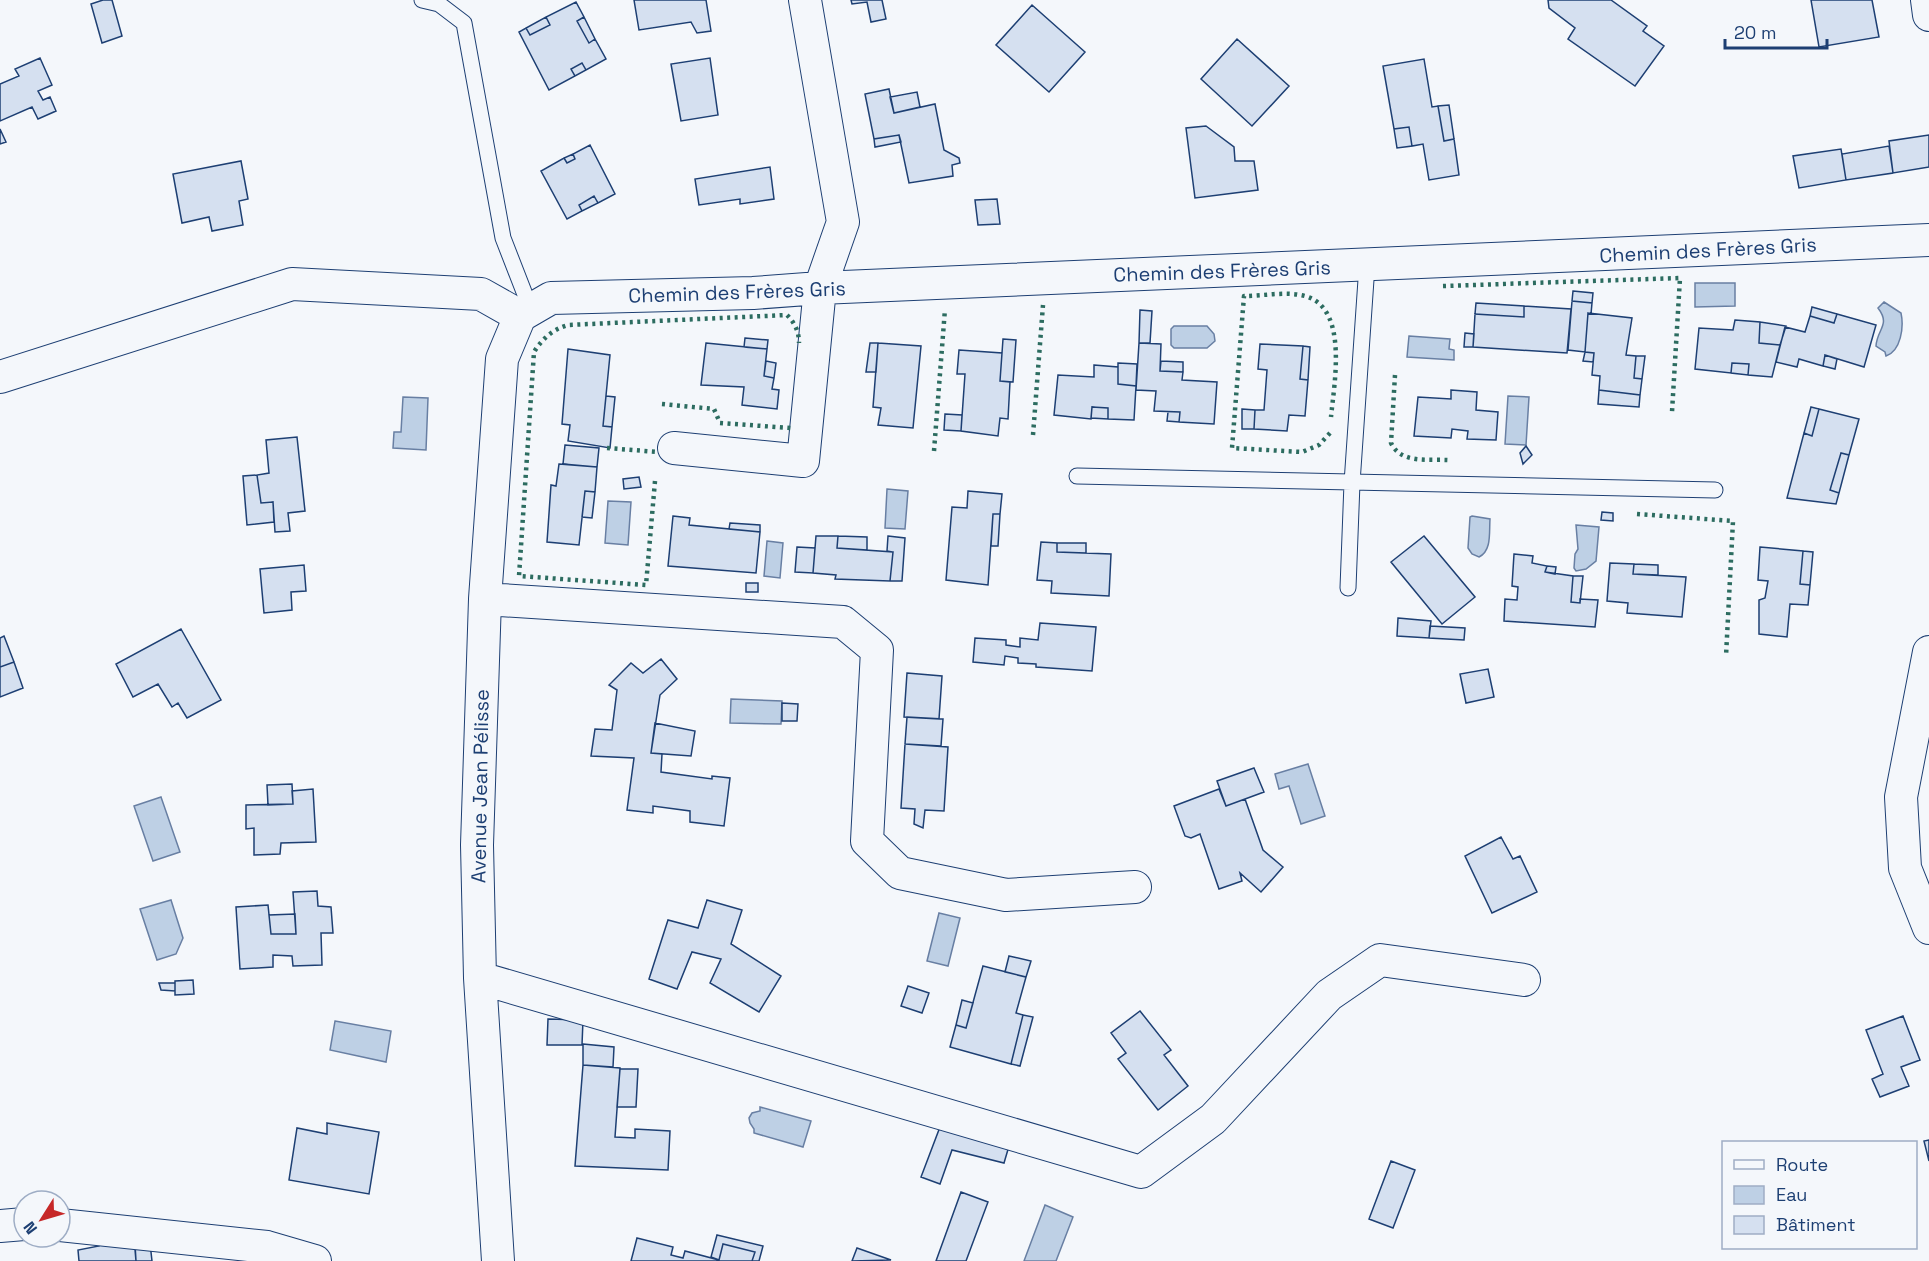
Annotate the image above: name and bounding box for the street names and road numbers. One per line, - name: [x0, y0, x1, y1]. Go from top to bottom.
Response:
- street label: Chemin des Frères Gris: [1599, 231, 1817, 269]
- street label: Chemin des Frères Gris: [1113, 254, 1331, 288]
- street label: Chemin des Frères Gris: [628, 275, 846, 309]
- street label: Avenue Jean Pélisse: [465, 689, 495, 883]

